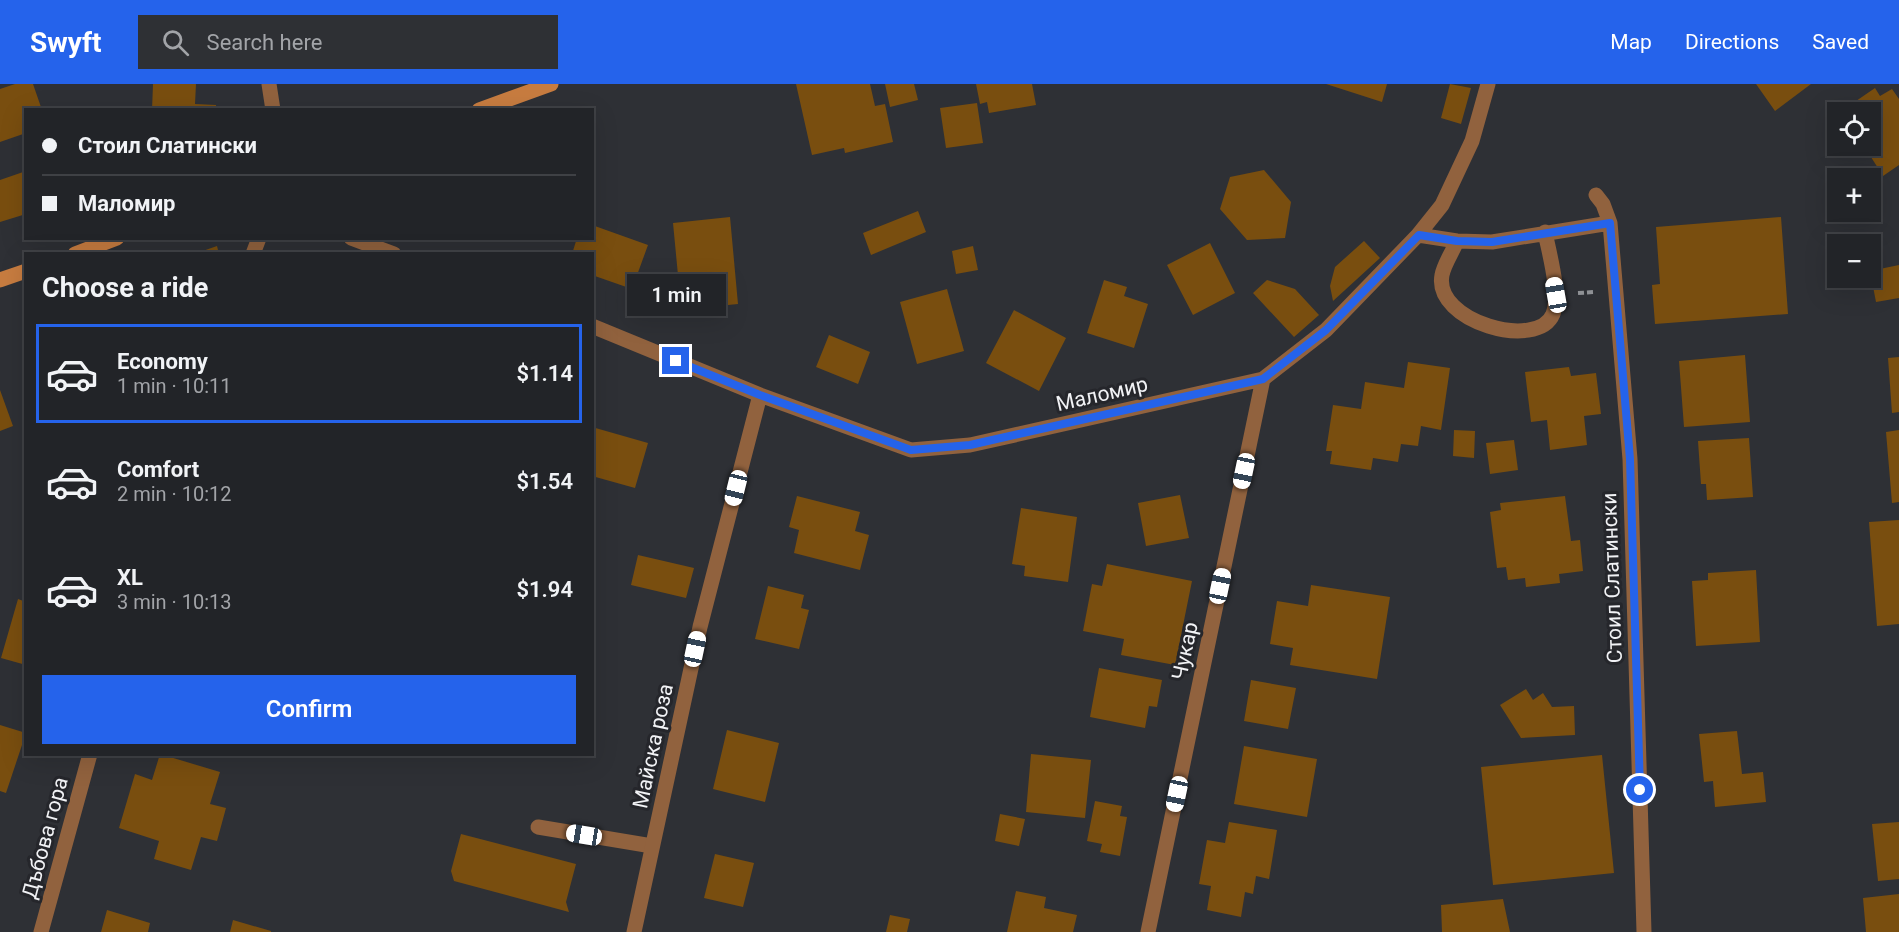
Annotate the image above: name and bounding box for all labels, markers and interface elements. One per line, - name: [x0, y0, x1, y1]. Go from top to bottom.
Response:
- search box: [138, 15, 558, 69]
- text: Swyft: [30, 26, 102, 59]
- icon: search: [159, 26, 192, 59]
- text: Search here: [207, 30, 322, 55]
- text: Map: [1610, 30, 1652, 54]
- text: Directions: [1685, 30, 1779, 54]
- text: Saved: [1812, 30, 1869, 54]
- map controls: [1827, 102, 1881, 288]
- button: locate: [1827, 102, 1881, 156]
- text: Стоил Слатински: [78, 133, 257, 158]
- button: +: [1827, 168, 1881, 222]
- text: Маломир: [78, 191, 175, 216]
- button: −: [1827, 234, 1881, 288]
- text: Choose a ride: [42, 272, 208, 304]
- callout: 1 min: [626, 274, 726, 316]
- car: [1544, 276, 1568, 314]
- text: 1 min: [651, 283, 702, 307]
- icon: car: [45, 347, 99, 401]
- route end: [662, 347, 689, 374]
- text: Economy: [117, 349, 208, 374]
- text: $1.14: [516, 361, 573, 386]
- street label: Маломир: [1054, 372, 1150, 416]
- text: 1 min · 10:11: [117, 374, 232, 398]
- car: [1231, 452, 1257, 490]
- icon: car: [45, 455, 99, 509]
- text: Comfort: [117, 457, 199, 482]
- car: [723, 468, 749, 508]
- text: $1.54: [516, 469, 573, 494]
- text: 2 min · 10:12: [117, 482, 232, 506]
- street label: Стоил Слатински: [1597, 492, 1627, 664]
- icon: car: [45, 563, 99, 617]
- text: XL: [117, 565, 143, 590]
- car: [1207, 567, 1233, 605]
- text: $1.94: [516, 577, 573, 602]
- text: 3 min · 10:13: [117, 590, 232, 614]
- street label: Чукар: [1167, 620, 1203, 682]
- car: [682, 630, 708, 668]
- button: Confirm: [42, 675, 576, 744]
- street label: Майска роза: [628, 682, 678, 810]
- street label: Дъбова гора: [17, 775, 73, 901]
- car: [1164, 775, 1190, 813]
- route start: [1626, 776, 1653, 803]
- car: [565, 823, 603, 847]

